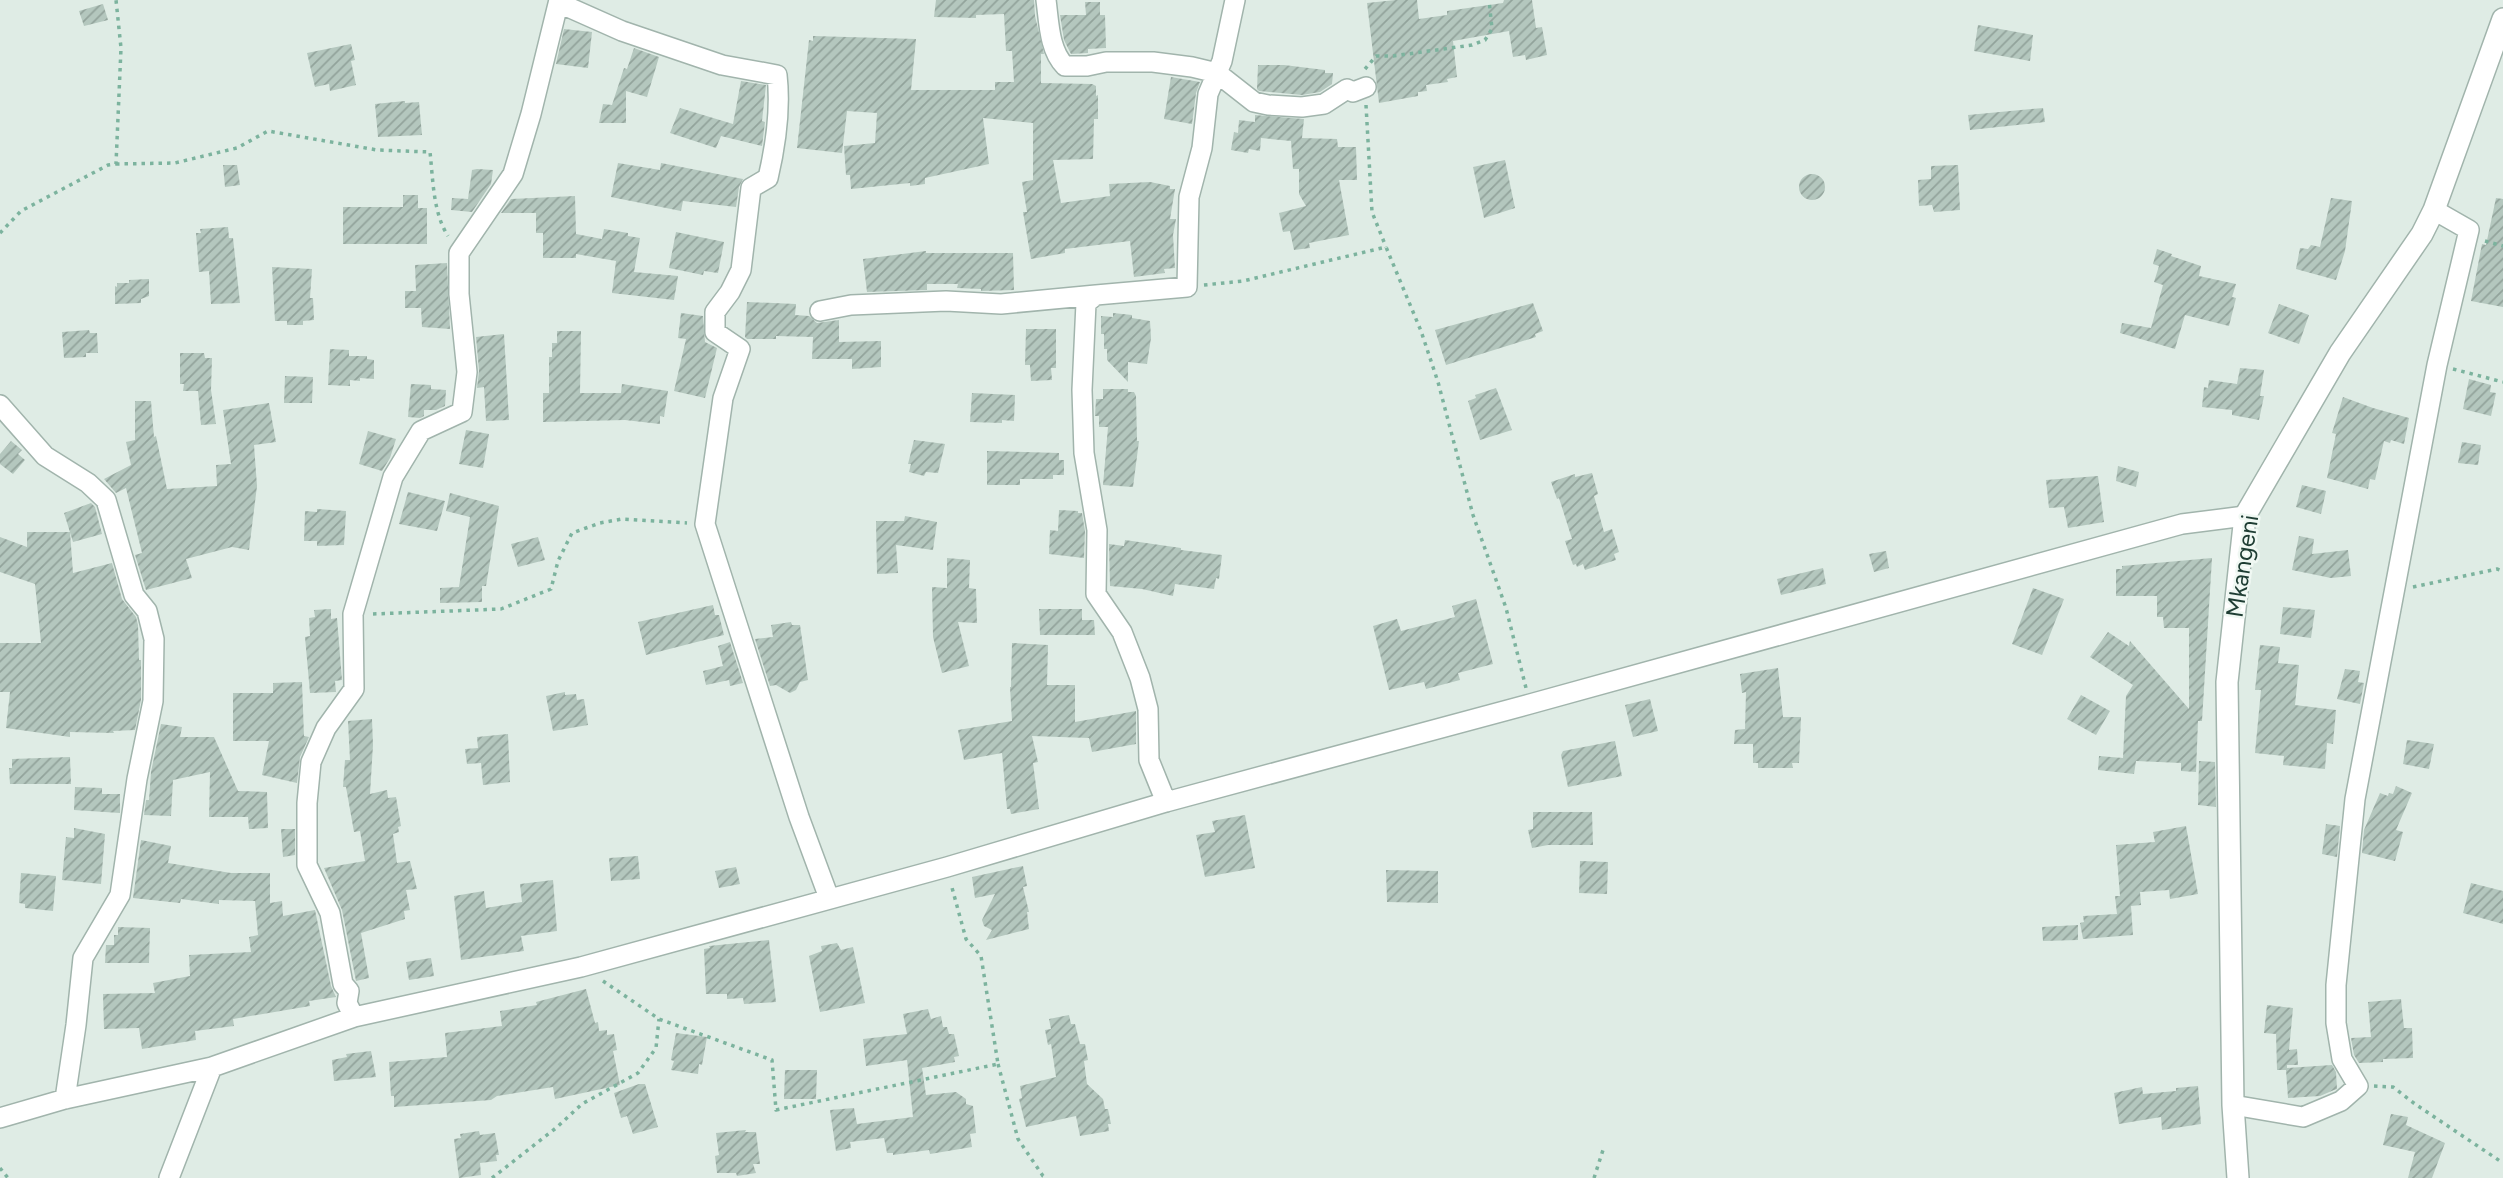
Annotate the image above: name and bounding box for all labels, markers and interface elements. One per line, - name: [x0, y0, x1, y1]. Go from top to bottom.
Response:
- street label: Mkangeni: [2220, 513, 2264, 619]

